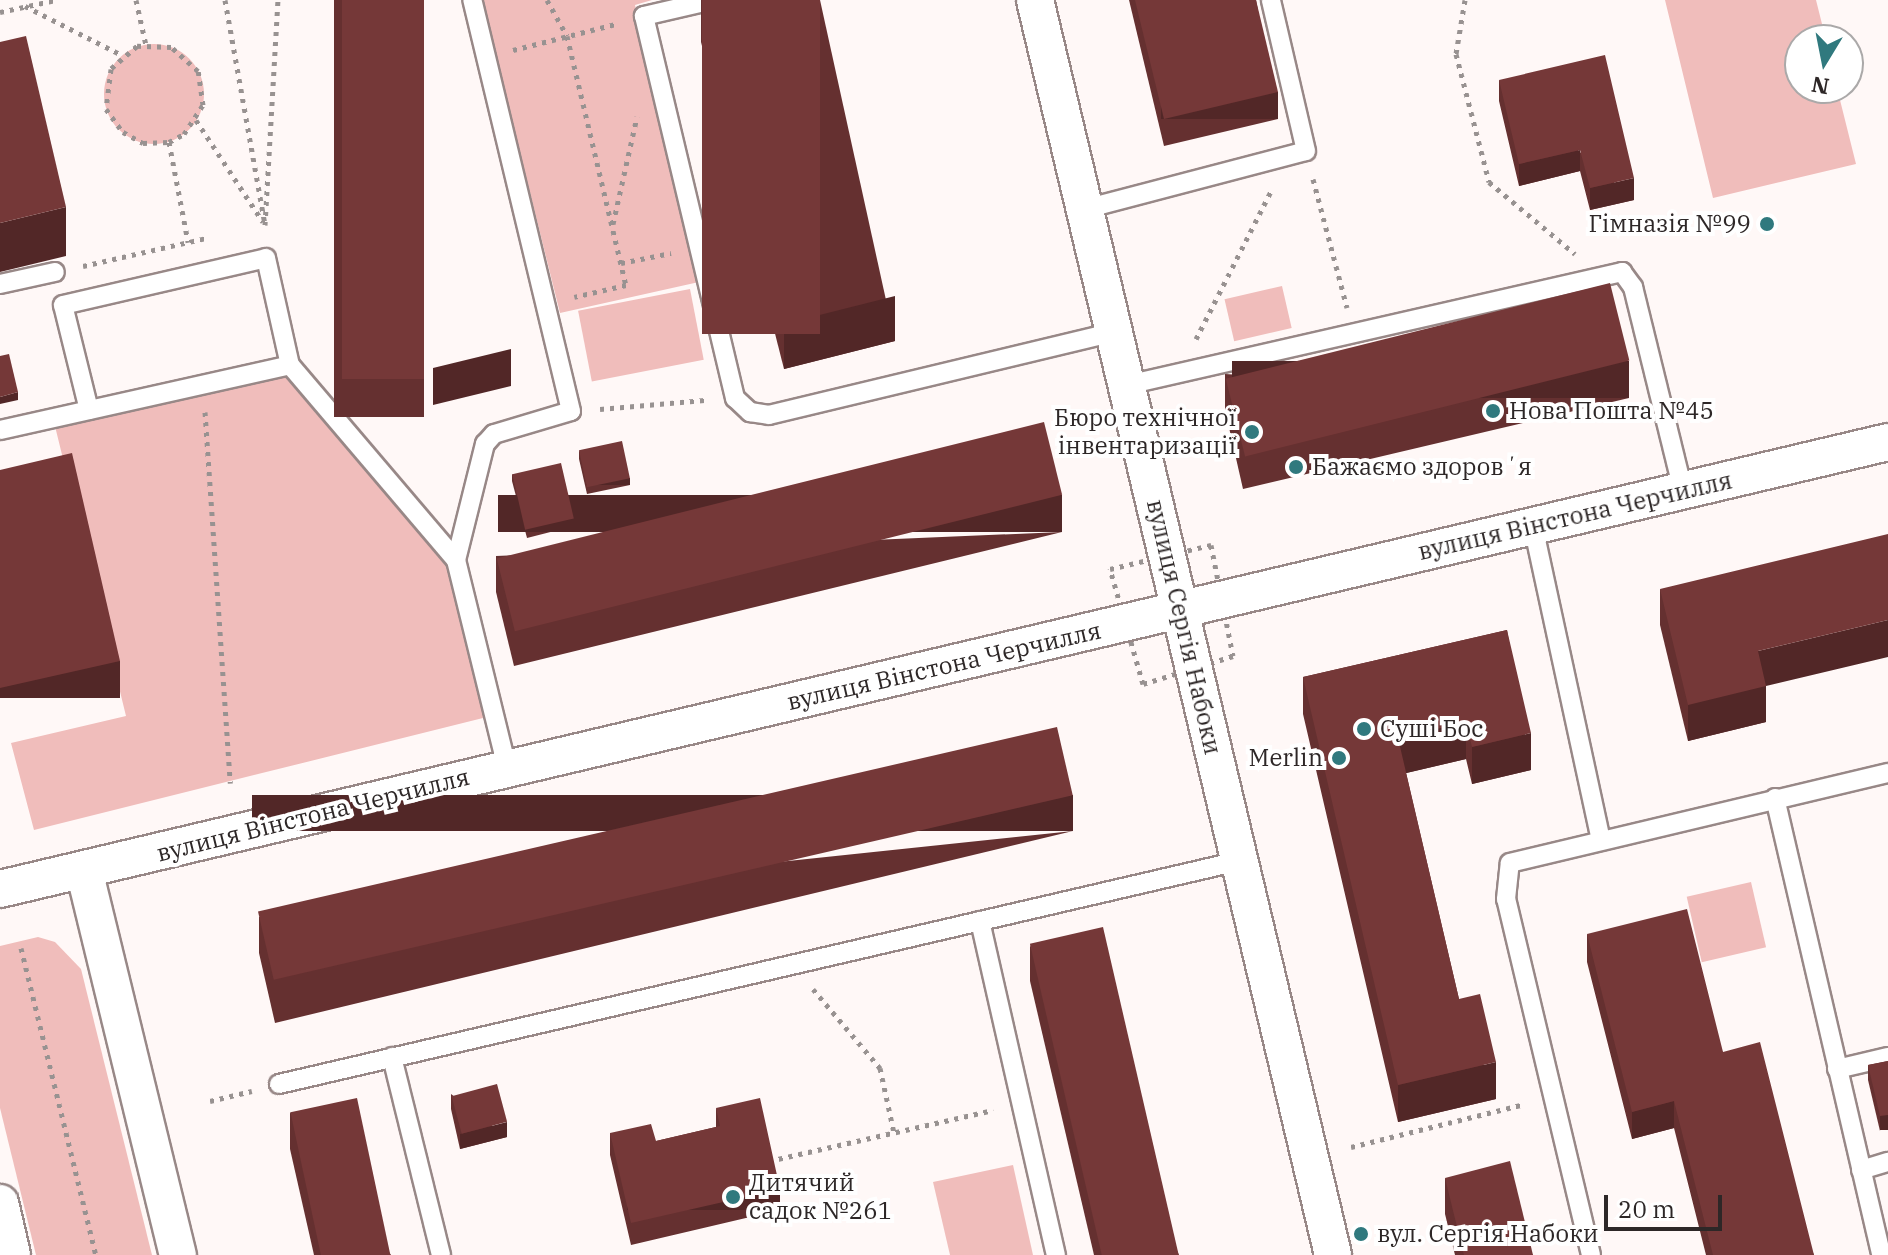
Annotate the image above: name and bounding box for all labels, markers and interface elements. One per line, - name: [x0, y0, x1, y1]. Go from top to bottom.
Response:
- north arrow: [1784, 24, 1864, 104]
- text: N: [1809, 70, 1831, 102]
- place label: Гімназія №99: [1588, 210, 1751, 238]
- marker: Гімназія №99: [1758, 215, 1776, 233]
- place label: Нова Пошта №45: [1509, 397, 1714, 425]
- marker: Нова Пошта №45: [1484, 402, 1502, 420]
- place label: Бюро технічної інвентаризації: [1054, 404, 1236, 460]
- marker: Бюро технічної інвентаризації: [1243, 423, 1261, 441]
- place label: Бажаємо здоровʼя: [1312, 453, 1532, 481]
- marker: Бажаємо здоровʼя: [1287, 458, 1305, 476]
- street label: вулиця Вінстона Черчилля: [1415, 466, 1735, 566]
- street label: вулиця Сергія Набоки: [1141, 497, 1227, 757]
- street label: вулиця Вінстона Черчилля: [784, 616, 1104, 716]
- place label: Суші Бос: [1380, 715, 1484, 743]
- marker: Суші Бос: [1355, 720, 1373, 738]
- place label: Merlin: [1248, 744, 1323, 772]
- marker: Merlin: [1330, 749, 1348, 767]
- street label: вулиця Вінстона Черчилля: [154, 762, 472, 868]
- place label: Дитячий садок №261: [749, 1169, 892, 1225]
- scale bar: [1608, 1179, 1726, 1229]
- marker: Дитячий садок №261: [724, 1188, 742, 1206]
- text: 20 m: [1618, 1193, 1675, 1225]
- place label: вул. Сергія Набоки: [1377, 1220, 1599, 1248]
- marker: вул. Сергія Набоки: [1352, 1225, 1370, 1243]

